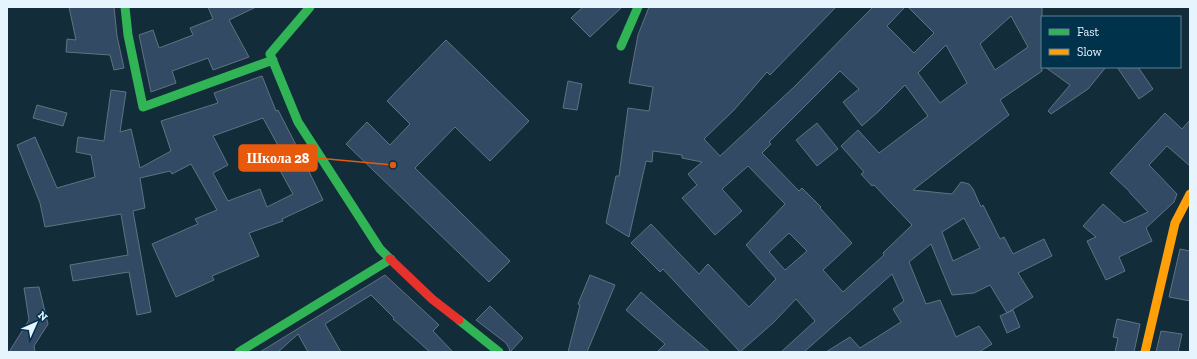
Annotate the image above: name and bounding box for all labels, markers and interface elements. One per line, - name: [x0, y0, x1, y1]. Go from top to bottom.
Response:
- legend: [1041, 16, 1181, 68]
- text: Fast: [1077, 25, 1100, 39]
- text: Slow: [1077, 45, 1103, 59]
- callout: Школа 28: [239, 145, 317, 171]
- text: Школа 28: [247, 150, 310, 167]
- north arrow: [16, 303, 56, 343]
- text: N: [35, 309, 51, 324]

